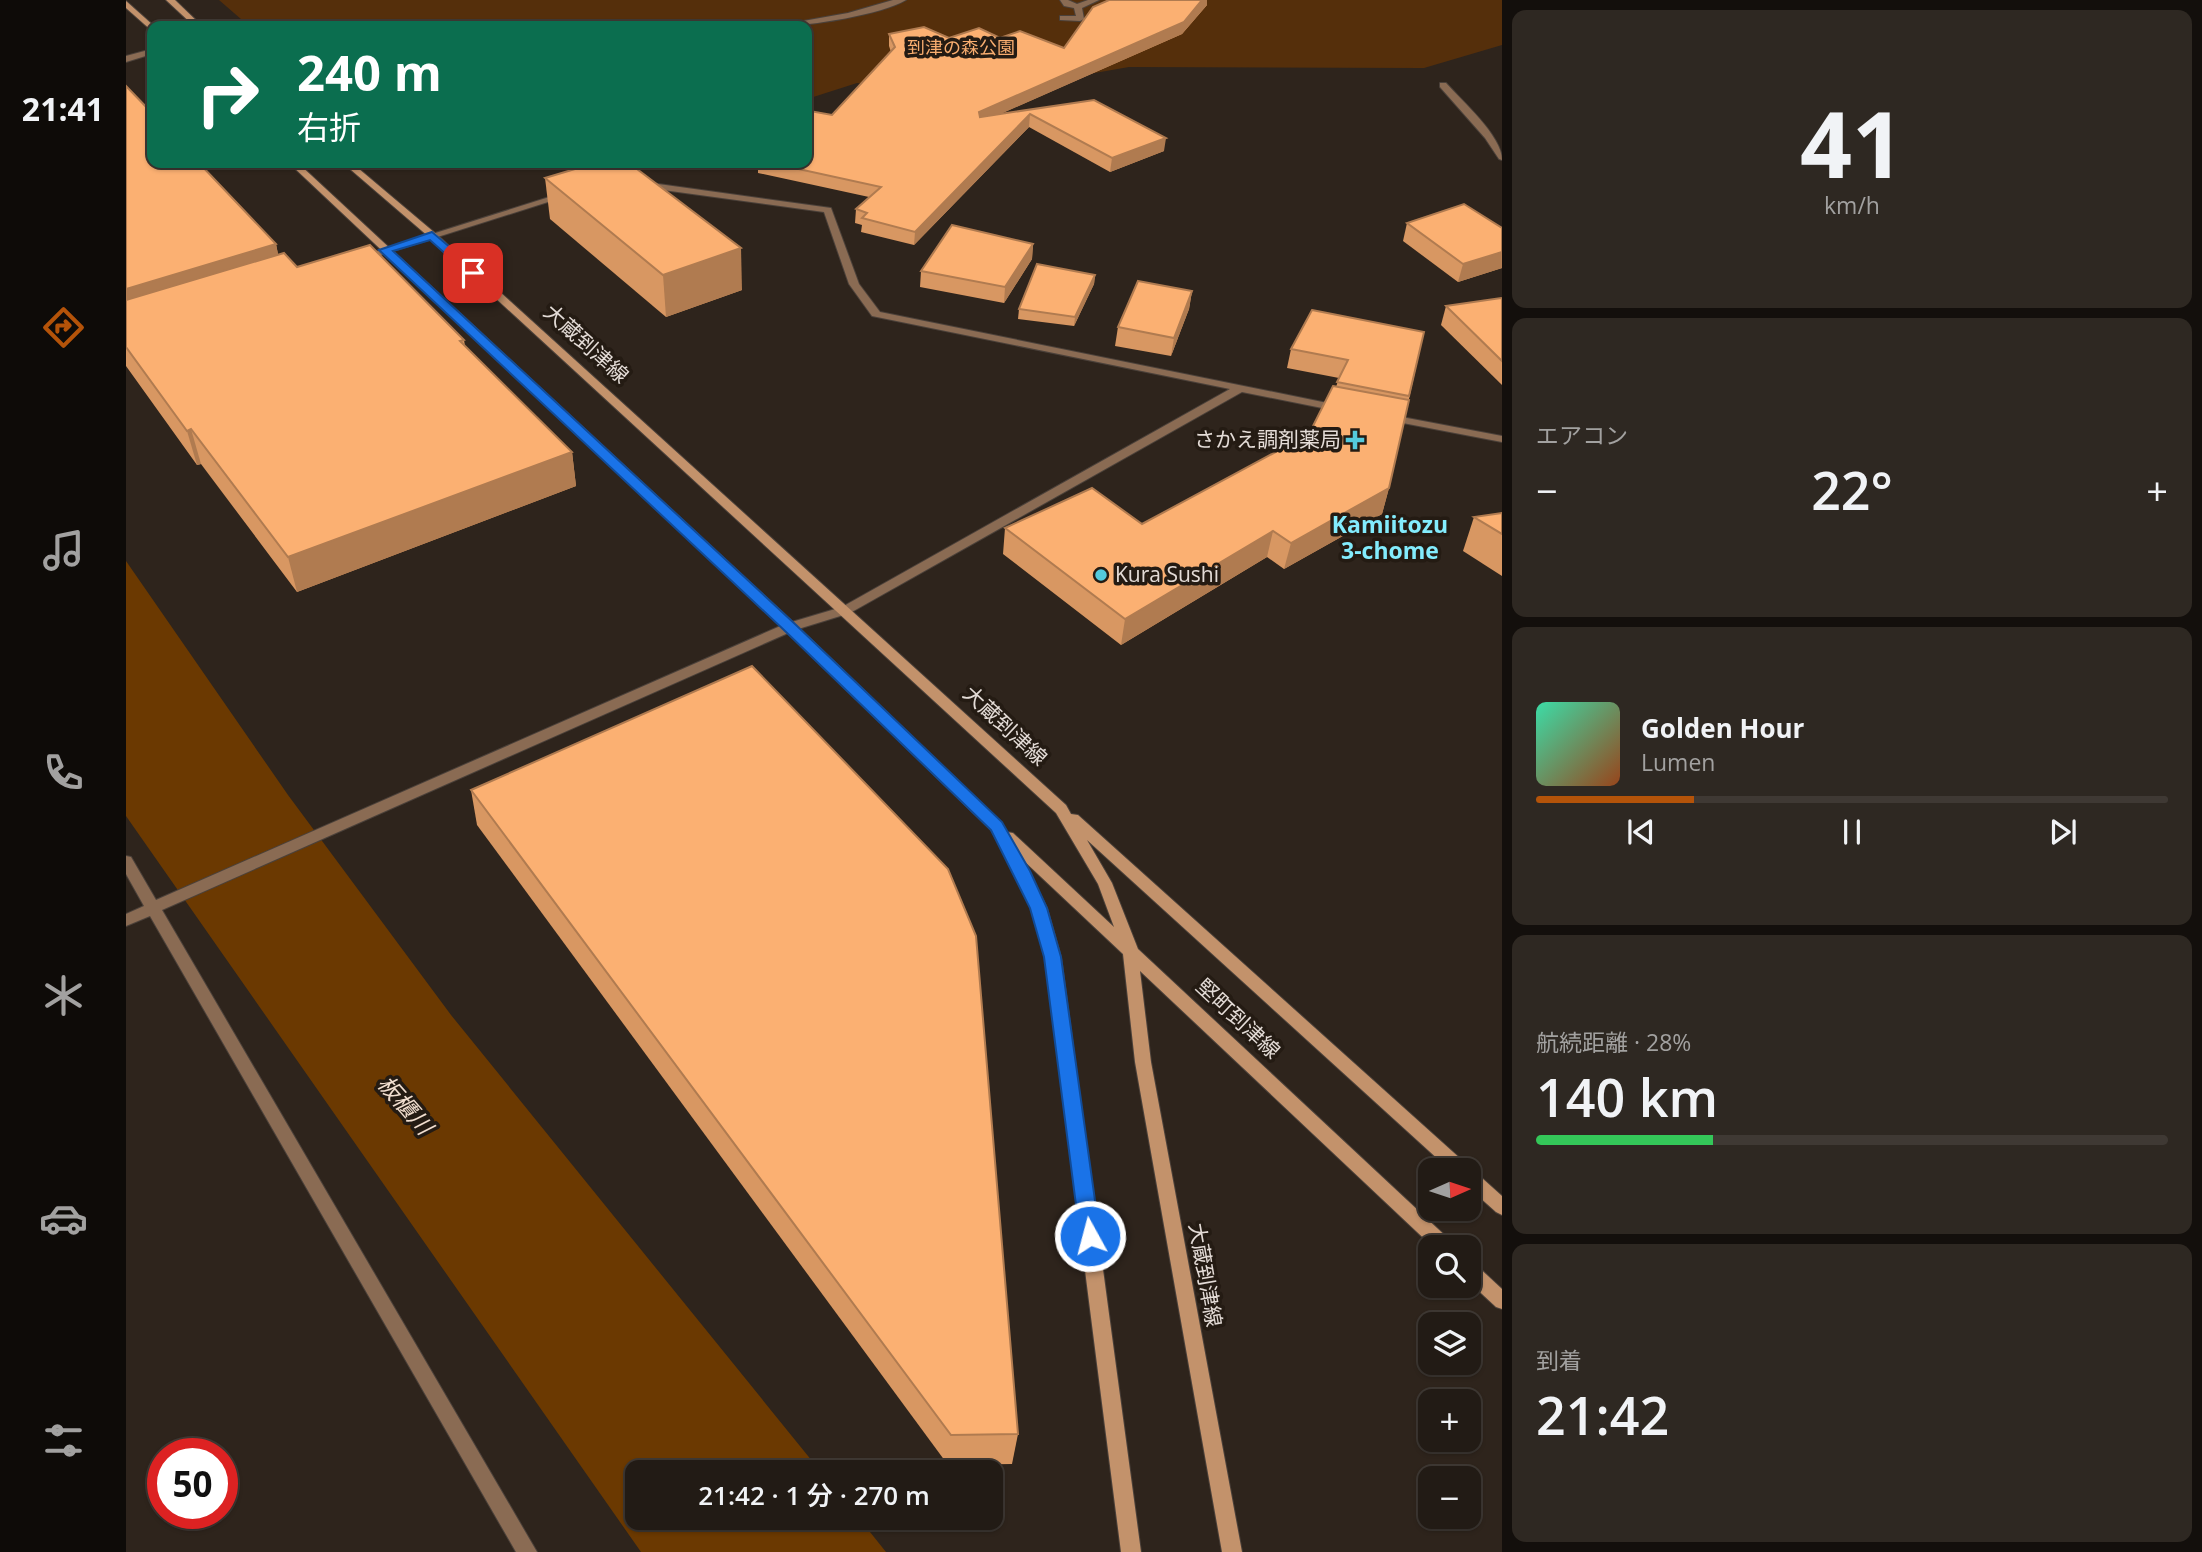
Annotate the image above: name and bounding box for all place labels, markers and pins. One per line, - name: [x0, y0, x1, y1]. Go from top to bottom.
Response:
- pin: [443, 243, 503, 303]
- place label: さかえ調剤薬局: [1194, 425, 1341, 453]
- marker: さかえ調剤薬局: [1347, 432, 1363, 448]
- place label: Kura Sushi: [1115, 560, 1219, 588]
- marker: Kura Sushi: [1093, 567, 1109, 583]

